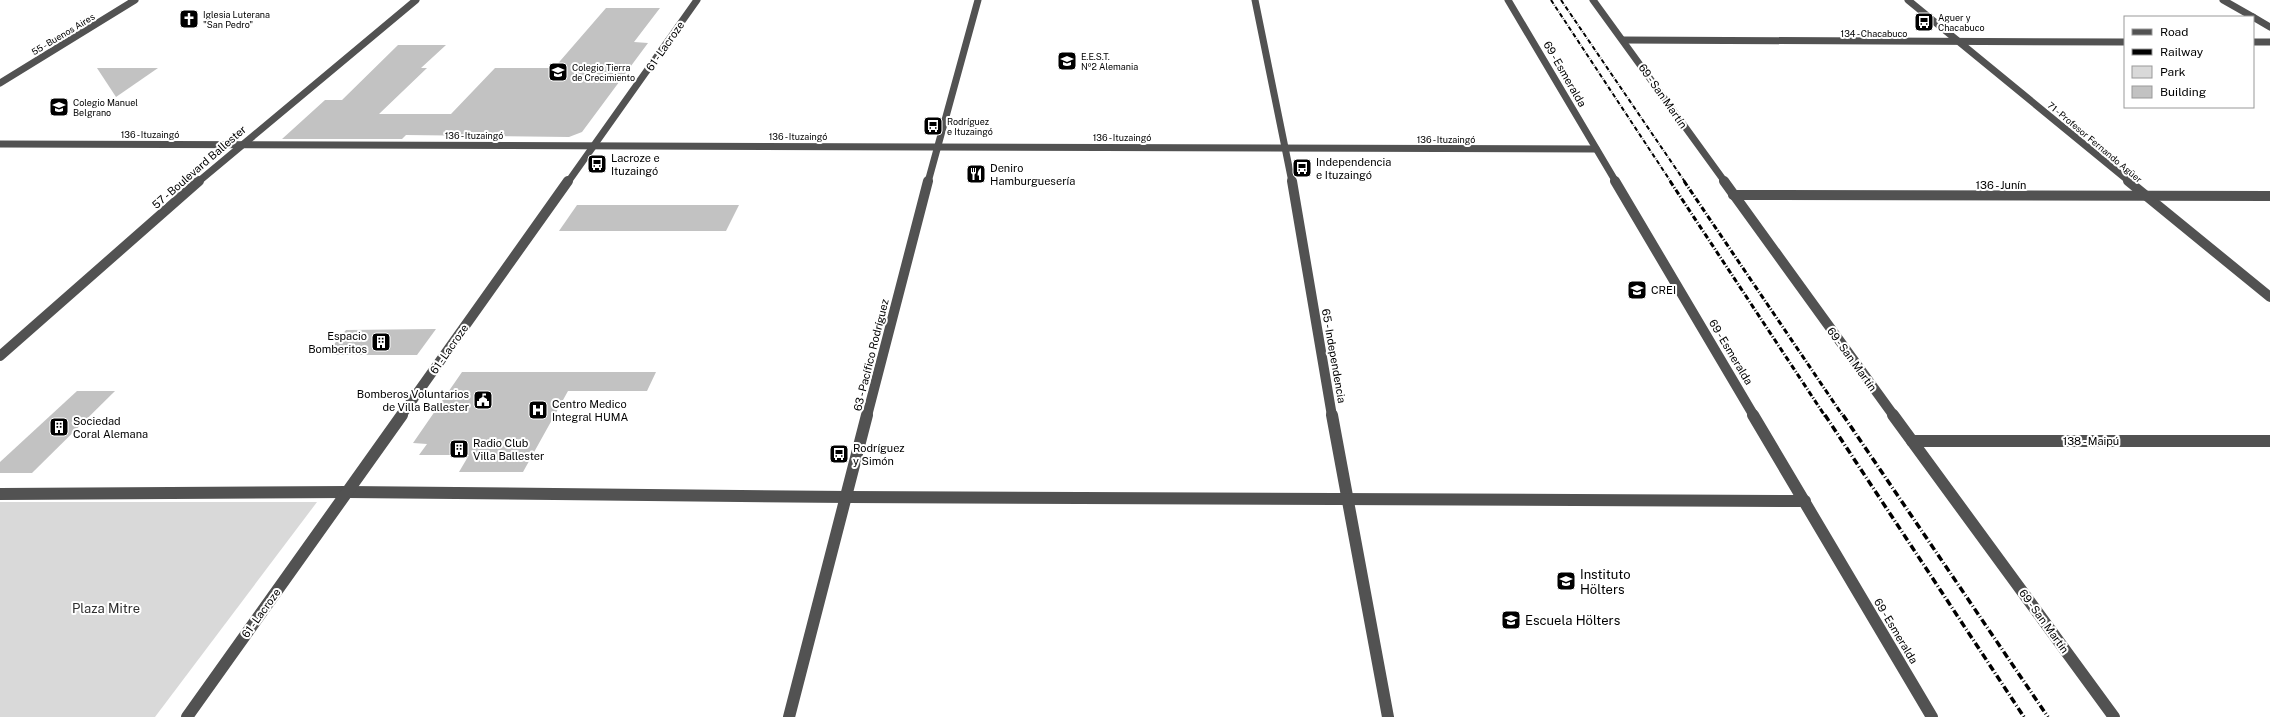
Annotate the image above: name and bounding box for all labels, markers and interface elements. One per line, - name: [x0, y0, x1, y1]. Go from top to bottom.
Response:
- church icon: Iglesia Luterana "San Pedro": [178, 8, 200, 30]
- place label: Iglesia Luterana "San Pedro": [203, 9, 270, 30]
- street label: 55 - Buenos Aires: [29, 11, 97, 57]
- bus stop icon: Aguer y Chacabuco: [1913, 11, 1935, 33]
- place label: Aguer y Chacabuco: [1938, 12, 1985, 33]
- legend: [2124, 16, 2254, 108]
- street label: 61 - Lacroze: [644, 19, 686, 73]
- text: Road: [2160, 25, 2188, 39]
- street label: 134 - Chacabuco: [1841, 28, 1907, 39]
- street label: 69 - Esmeralda: [1541, 39, 1589, 109]
- text: Railway: [2160, 45, 2204, 59]
- school or university icon: E.E.S.T. Nº2 Alemania: [1056, 50, 1078, 72]
- place label: E.E.S.T. Nº2 Alemania: [1081, 51, 1138, 72]
- school or university icon: Colegio Tierra de Crecimiento: [547, 61, 569, 83]
- street label: 69 - San Martín: [1636, 61, 1690, 131]
- place label: Colegio Tierra de Crecimiento: [572, 62, 635, 83]
- text: Park: [2160, 65, 2186, 79]
- text: Building: [2160, 85, 2206, 99]
- school or university icon: Colegio Manuel Belgrano: [48, 96, 70, 118]
- place label: Colegio Manuel Belgrano: [73, 97, 138, 118]
- street label: 71 - Profesor Fernando Agüer: [2046, 99, 2145, 185]
- bus stop icon: Rodríguez e Ituzaingó: [922, 115, 944, 137]
- place label: Rodríguez e Ituzaingó: [947, 116, 993, 137]
- street label: 57 - Boulevard Ballester: [150, 123, 248, 211]
- street label: 136 - Ituzaingó: [121, 129, 179, 140]
- street label: 136 - Ituzaingó: [445, 130, 503, 141]
- street label: 136 - Ituzaingó: [769, 131, 827, 142]
- street label: 136 - Ituzaingó: [1093, 132, 1151, 143]
- street label: 136 - Ituzaingó: [1417, 134, 1475, 145]
- place label: Lacroze e Ituzaingó: [611, 152, 660, 177]
- bus stop icon: Lacroze e Ituzaingó: [586, 153, 608, 175]
- place label: Independencia e Ituzaingó: [1316, 156, 1391, 181]
- bus stop icon: Independencia e Ituzaingó: [1291, 157, 1313, 179]
- place label: Deniro Hamburguesería: [990, 162, 1075, 187]
- restaurant icon: Deniro Hamburguesería: [965, 163, 987, 185]
- street label: 136 - Junín: [1976, 179, 2026, 191]
- school or university icon: CREI: [1626, 279, 1648, 301]
- place label: CREI: [1651, 284, 1676, 296]
- street label: 63 - Pacífico Rodríguez: [851, 298, 891, 412]
- street label: 65 - Independencia: [1320, 308, 1348, 404]
- street label: 69 - Esmeralda: [1707, 317, 1755, 387]
- street label: 61 - Lacroze: [428, 322, 470, 376]
- street label: 69 - San Martín: [1825, 325, 1879, 393]
- place label: Espacio Bomberitos: [308, 330, 367, 355]
- building icon: Espacio Bomberitos: [370, 331, 392, 353]
- place label: Bomberos Voluntarios de Villa Ballester: [357, 388, 469, 413]
- public building icon: Bomberos Voluntarios de Villa Ballester: [472, 389, 494, 411]
- place label: Centro Medico Integral HUMA: [552, 398, 628, 423]
- hospital icon: Centro Medico Integral HUMA: [527, 399, 549, 421]
- place label: Sociedad Coral Alemana: [73, 415, 148, 440]
- building icon: Sociedad Coral Alemana: [48, 416, 70, 438]
- street label: 138 - Maipú: [2063, 435, 2119, 447]
- place label: Radio Club Villa Ballester: [473, 437, 544, 462]
- building icon: Radio Club Villa Ballester: [448, 438, 470, 460]
- place label: Rodríguez y Simón: [853, 442, 905, 467]
- bus stop icon: Rodríguez y Simón: [828, 443, 850, 465]
- place label: Instituto Hölters: [1580, 567, 1631, 597]
- school or university icon: Instituto Hölters: [1555, 570, 1577, 592]
- street label: 61 - Lacroze: [239, 586, 283, 640]
- street label: 69 - San Martín: [2017, 587, 2071, 655]
- street label: 69 - Esmeralda: [1872, 596, 1920, 666]
- park label: Plaza Mitre: [72, 601, 140, 616]
- school or university icon: Escuela Hölters: [1500, 609, 1522, 631]
- place label: Escuela Hölters: [1525, 613, 1620, 628]

